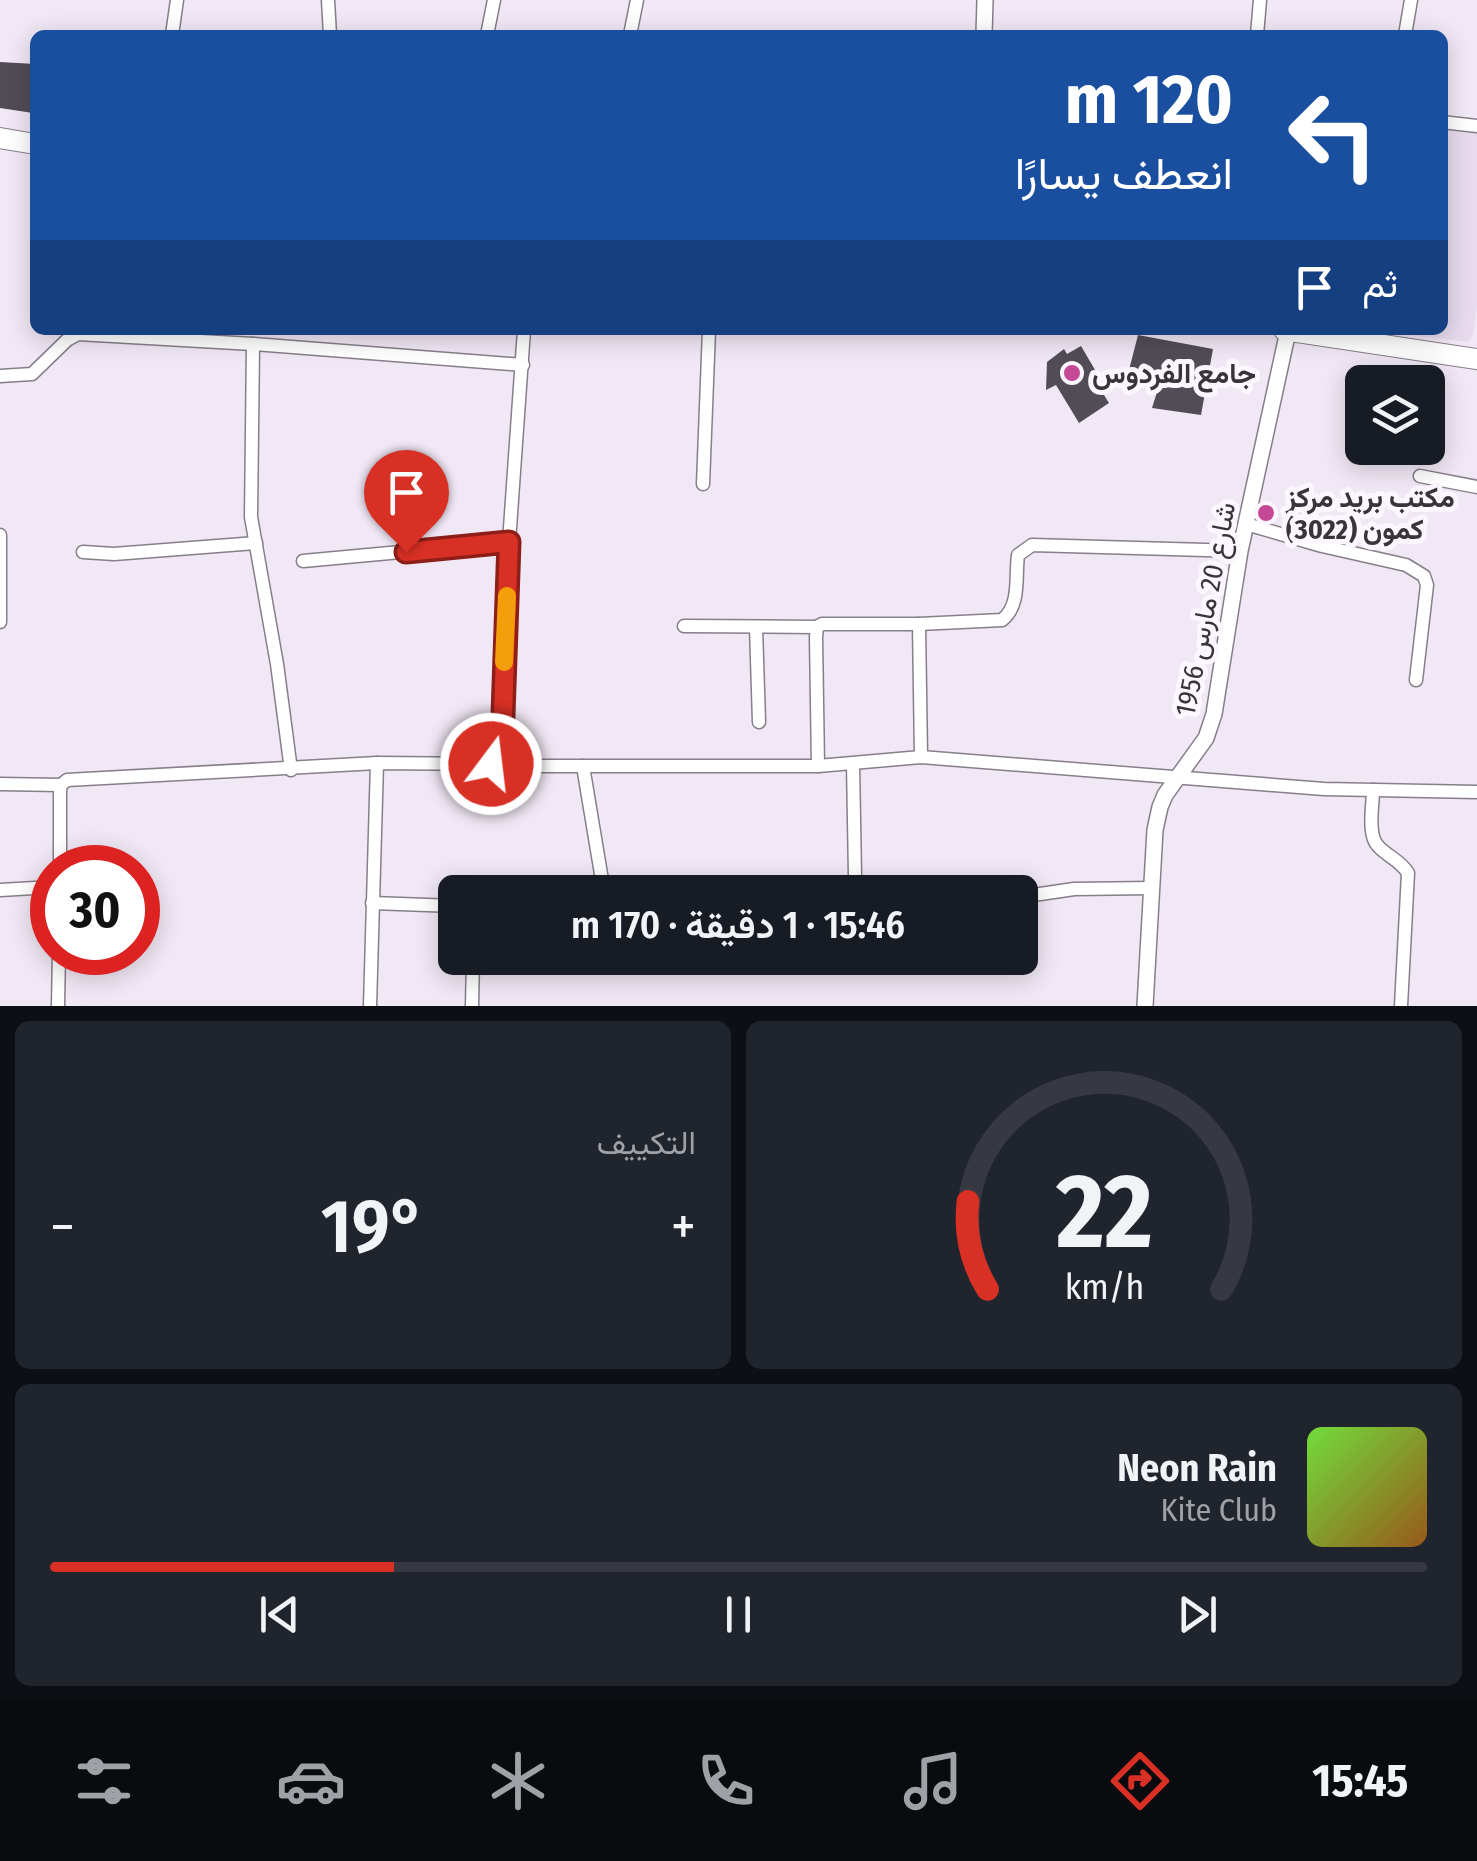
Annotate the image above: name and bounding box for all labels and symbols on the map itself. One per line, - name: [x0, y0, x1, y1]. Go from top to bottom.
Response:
- place label: جامع الفردوس: [1092, 357, 1256, 393]
- marker: جامع الفردوس: [1061, 362, 1083, 384]
- pin: [364, 450, 449, 553]
- place label: مكتب بريد مركز كمون (3022): [1285, 481, 1455, 547]
- street label: شارع 20 مارس 1956: [1169, 499, 1244, 719]
- marker: مكتب بريد مركز كمون (3022): [1255, 502, 1277, 524]
- position arrow: [439, 712, 543, 816]
- speed limit sign: 30: [30, 845, 160, 975]

